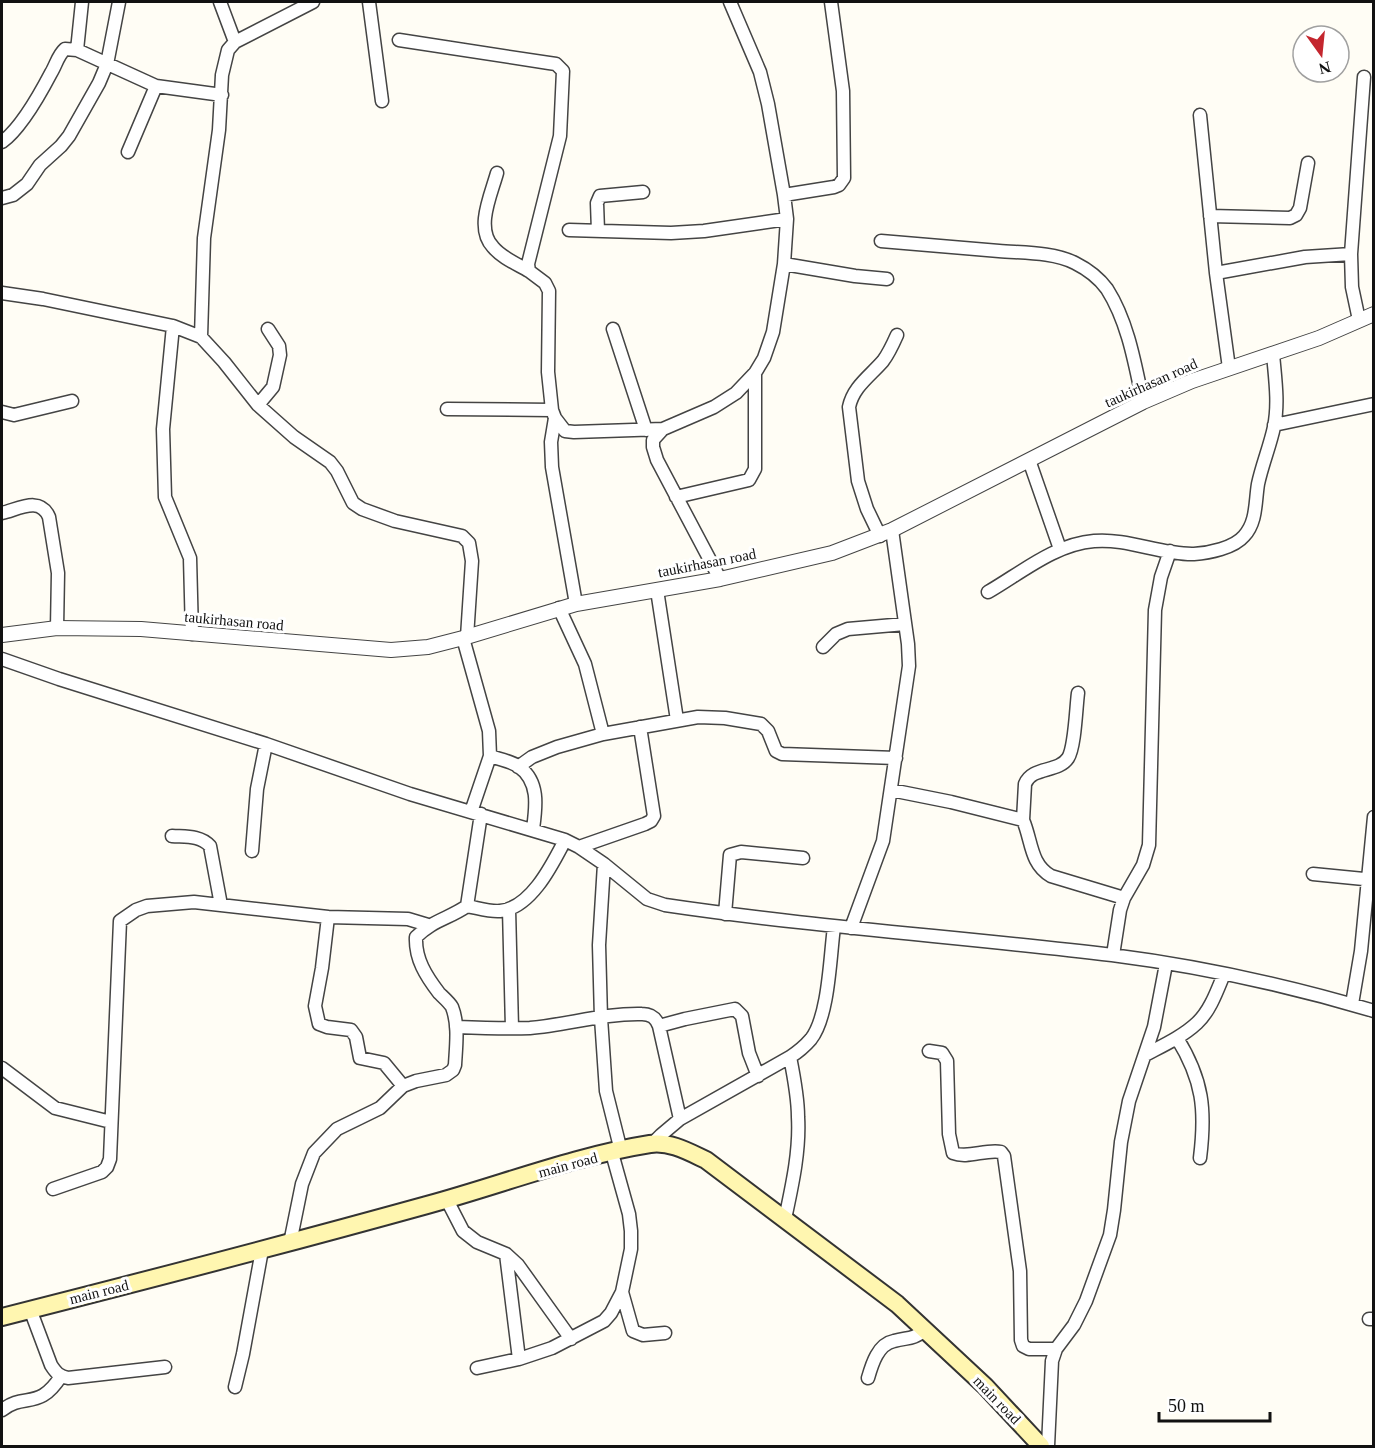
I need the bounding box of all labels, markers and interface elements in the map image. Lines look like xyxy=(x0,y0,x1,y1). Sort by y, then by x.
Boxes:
north arrow xyxy=(1291,24,1351,84)
text: N xyxy=(1317,58,1333,78)
street label: taukirhasan road xyxy=(1102,355,1200,411)
street label: taukirhasan road xyxy=(657,546,758,580)
street label: taukirhasan road xyxy=(184,609,285,633)
street label: main road xyxy=(537,1149,600,1181)
street label: main road xyxy=(68,1277,131,1307)
street label: main road xyxy=(970,1373,1024,1428)
scale bar xyxy=(1159,1385,1270,1423)
text: 50 m xyxy=(1168,1396,1205,1416)

